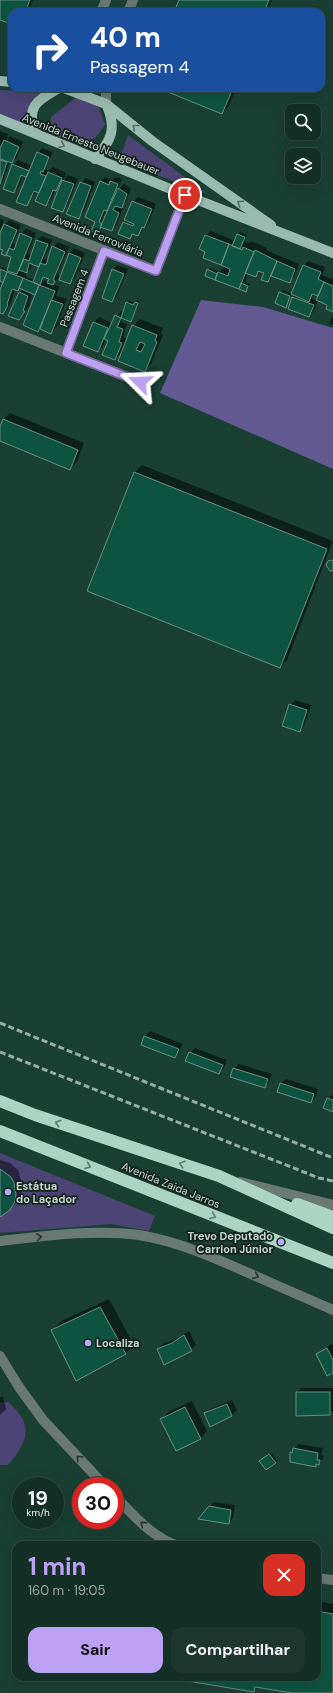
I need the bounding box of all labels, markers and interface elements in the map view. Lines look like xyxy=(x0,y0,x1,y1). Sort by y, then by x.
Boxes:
text: 40 m xyxy=(90,19,161,56)
icon: right xyxy=(24,24,76,76)
text: Passagem 4 xyxy=(90,55,189,79)
map controls xyxy=(285,104,321,184)
button: search xyxy=(285,104,321,140)
street label: Avenida Ernesto Neugebauer xyxy=(20,110,162,178)
one-way arrow xyxy=(133,125,140,132)
one-way arrow xyxy=(57,140,65,148)
button: layers xyxy=(285,148,321,184)
pin xyxy=(168,178,202,212)
icon: arrive xyxy=(174,184,196,206)
one-way arrow xyxy=(238,201,245,208)
street label: Avenida Ferroviária xyxy=(51,210,145,260)
street label: Passagem 4 xyxy=(57,267,92,329)
position arrow xyxy=(119,361,161,403)
one-way arrow xyxy=(55,1119,62,1128)
street label: Avenida Zaida Jarros xyxy=(120,1159,222,1211)
one-way arrow xyxy=(178,1160,185,1169)
one-way arrow xyxy=(84,1161,92,1169)
place label: Estátua do Laçador xyxy=(16,1179,77,1206)
marker: Estátua do Laçador xyxy=(3,1187,13,1197)
one-way arrow xyxy=(210,1211,217,1219)
place label: Trevo Deputado Carrion Júnior xyxy=(187,1229,273,1256)
one-way arrow xyxy=(36,1232,42,1241)
marker: Trevo Deputado Carrion Júnior xyxy=(276,1237,286,1247)
one-way arrow xyxy=(253,1272,260,1280)
place label: Localiza xyxy=(96,1336,140,1350)
marker: Localiza xyxy=(83,1338,93,1348)
one-way arrow xyxy=(76,1455,83,1463)
speed limit sign: 30 xyxy=(72,1477,124,1529)
text: 19 xyxy=(28,1485,48,1511)
text: km/h xyxy=(26,1506,50,1519)
one-way arrow xyxy=(140,1522,147,1529)
text: 1 min xyxy=(28,1551,86,1582)
button: close xyxy=(263,1554,305,1596)
text: 160 m · 19:05 xyxy=(28,1582,105,1599)
button: Sair xyxy=(28,1627,163,1673)
button: Compartilhar xyxy=(171,1627,305,1673)

